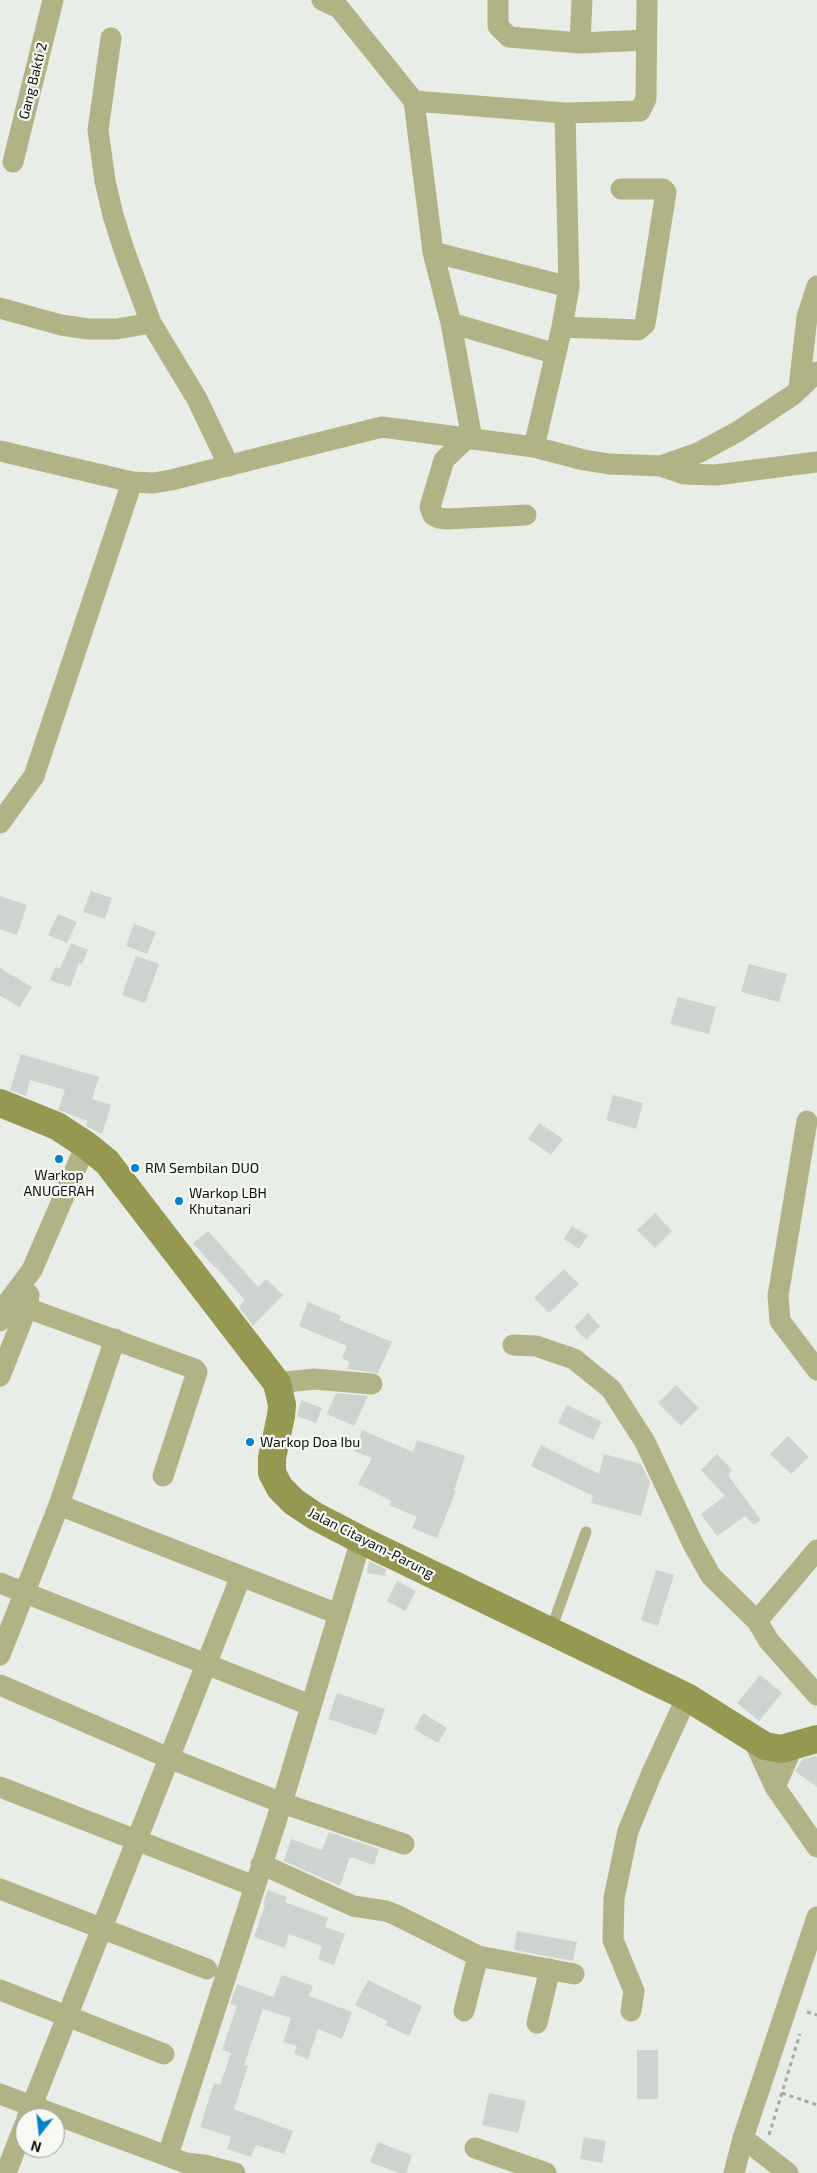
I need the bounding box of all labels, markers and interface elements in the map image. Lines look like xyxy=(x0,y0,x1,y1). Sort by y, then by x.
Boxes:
street label: Gang Bakti 2 xyxy=(15,41,51,121)
marker: Warkop ANUGERAH xyxy=(53,1153,65,1165)
place label: RM Sembilan DUO xyxy=(145,1160,259,1176)
marker: RM Sembilan DUO xyxy=(129,1162,141,1174)
place label: Warkop ANUGERAH xyxy=(23,1167,95,1200)
place label: Warkop LBH Khutanari xyxy=(189,1185,267,1218)
marker: Warkop LBH Khutanari xyxy=(173,1195,185,1207)
place label: Warkop Doa Ibu xyxy=(260,1434,360,1450)
marker: Warkop Doa Ibu xyxy=(244,1436,256,1448)
street label: Jalan Citayam-Parung xyxy=(305,1504,437,1582)
north arrow xyxy=(15,2108,65,2158)
text: N xyxy=(29,2137,43,2157)

